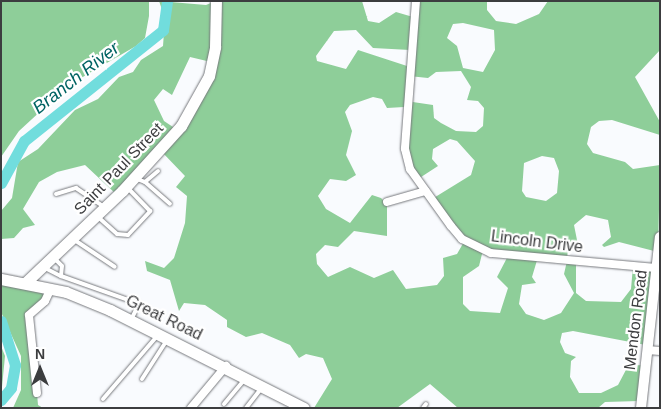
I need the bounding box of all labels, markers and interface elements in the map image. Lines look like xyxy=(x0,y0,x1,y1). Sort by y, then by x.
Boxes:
water label: Branch River xyxy=(28,37,124,119)
street label: Saint Paul Street xyxy=(70,119,168,219)
street label: Lincoln Drive xyxy=(490,227,584,257)
street label: Mendon Road xyxy=(620,269,652,371)
street label: Great Road xyxy=(123,291,205,345)
north arrow xyxy=(15,344,65,394)
text: N xyxy=(35,346,45,362)

